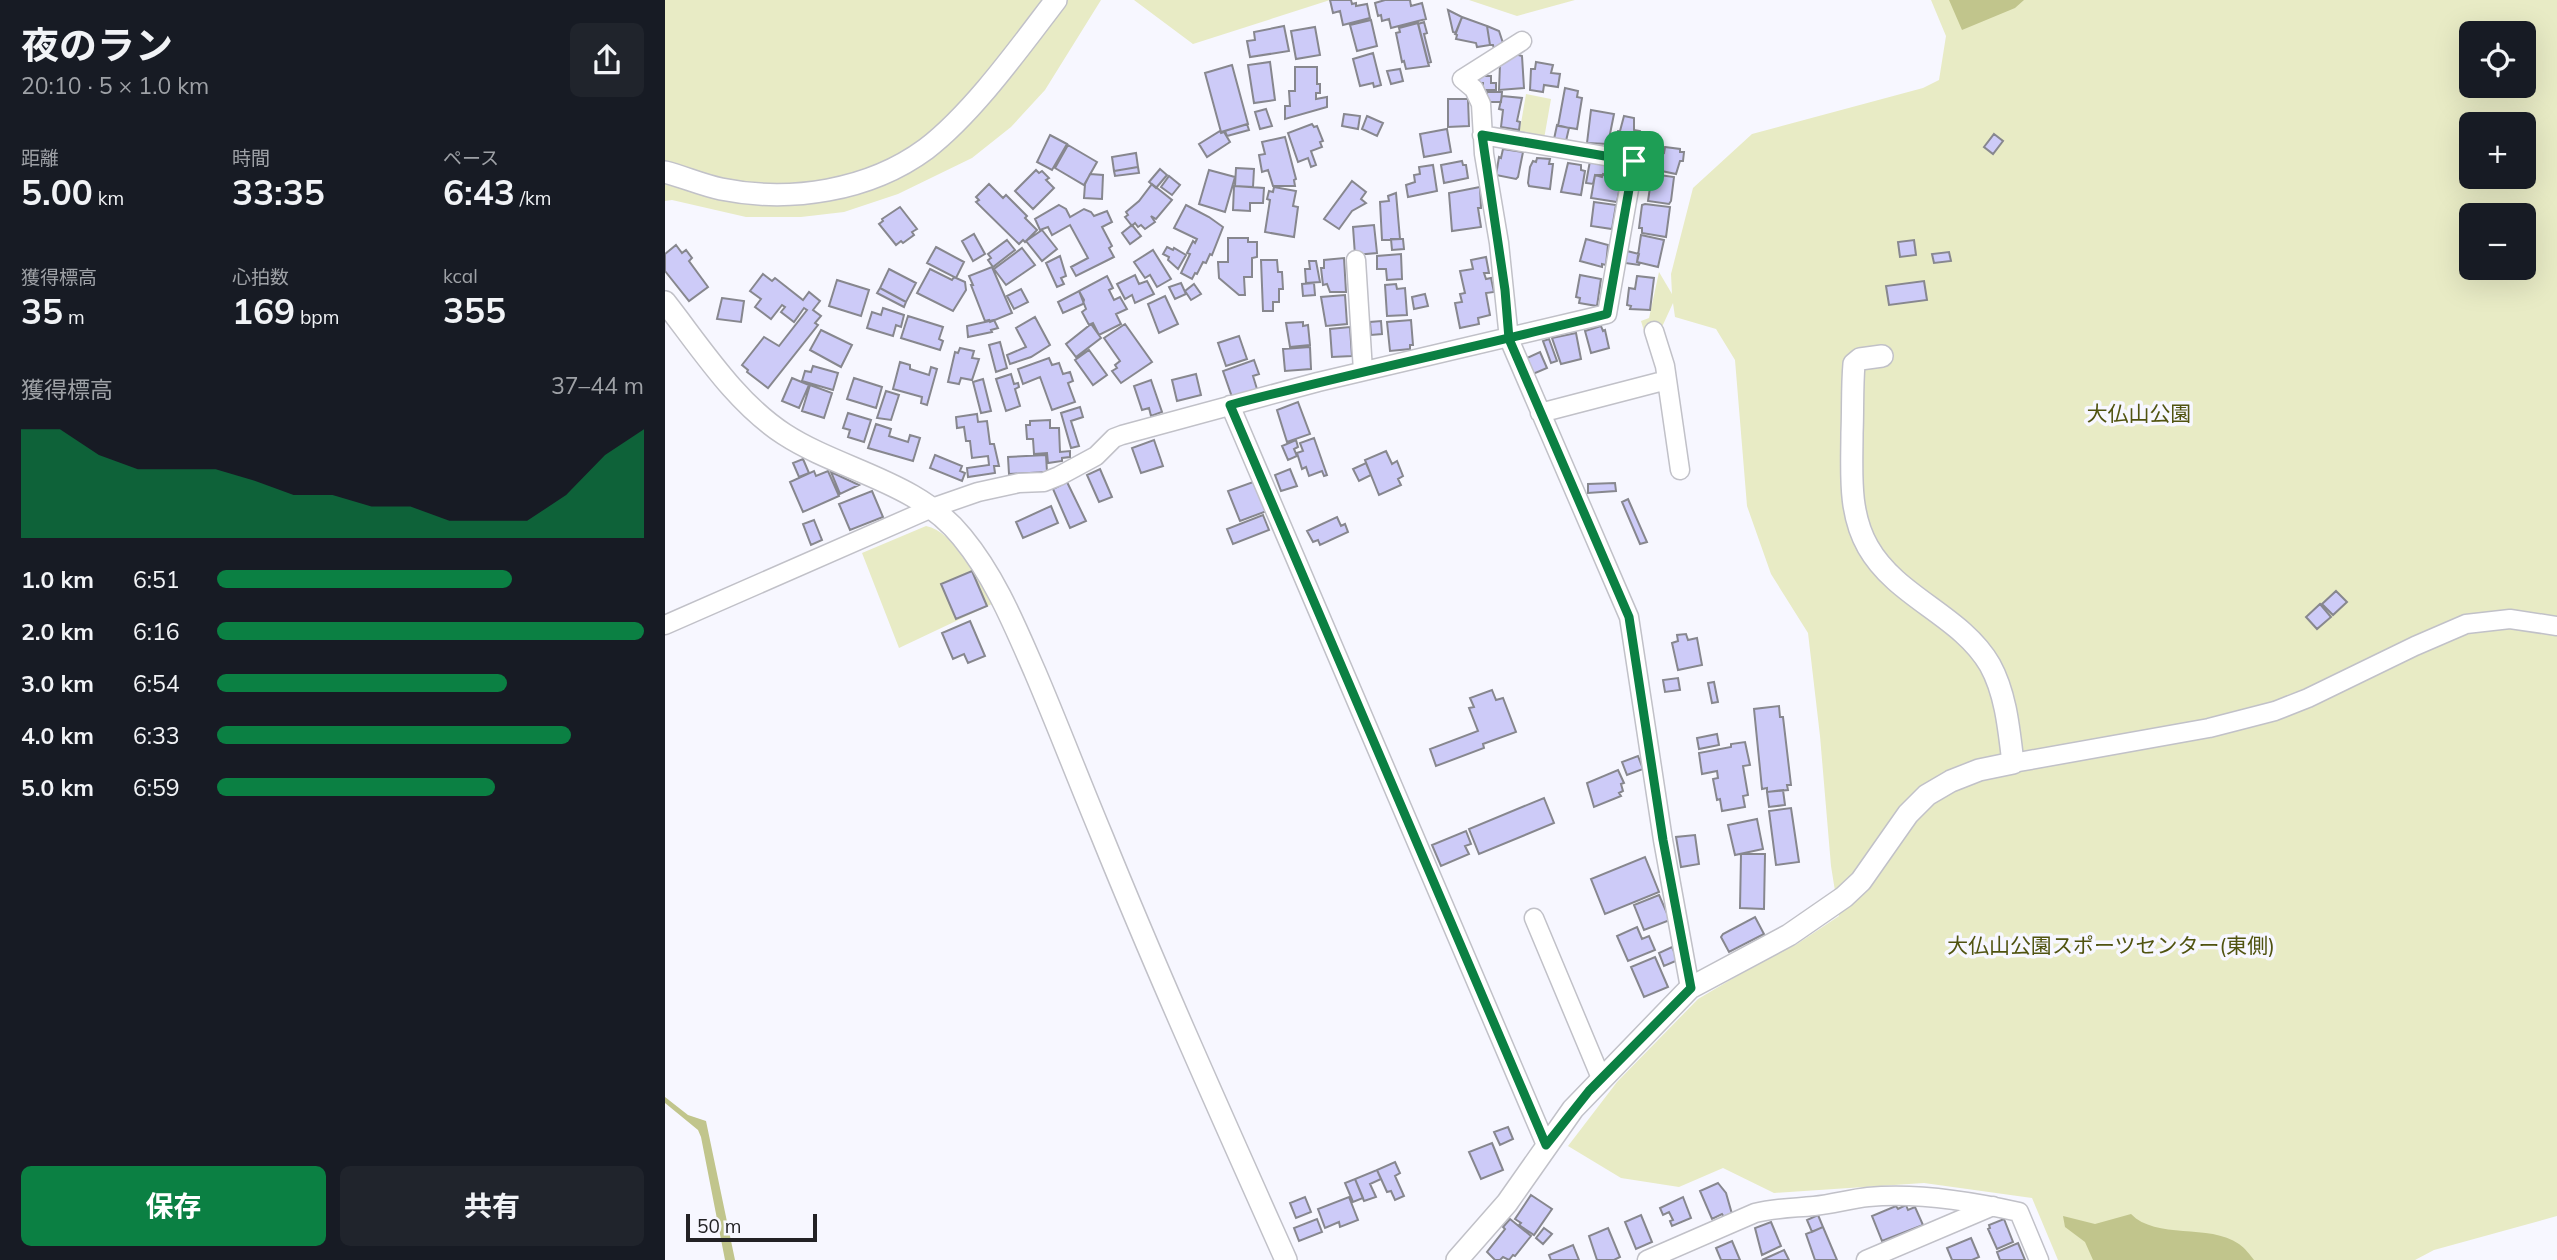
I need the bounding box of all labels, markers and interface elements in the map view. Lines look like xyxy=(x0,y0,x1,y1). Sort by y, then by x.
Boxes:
text: 夜のラン xyxy=(21,21,173,69)
map controls xyxy=(2459,21,2536,280)
button: locate xyxy=(2459,21,2536,98)
button: share xyxy=(570,23,644,97)
text: 20:10 · 5 × 1.0 km xyxy=(21,71,209,100)
button: + xyxy=(2459,112,2536,189)
pin xyxy=(1604,131,1664,191)
icon: arrive xyxy=(1615,142,1653,180)
text: 距離 xyxy=(21,146,59,170)
text: 時間 xyxy=(232,146,270,170)
text: ペース xyxy=(443,146,499,170)
text: 5.00 xyxy=(21,170,93,214)
text: 33:35 xyxy=(232,170,325,214)
text: 6:43 xyxy=(443,170,515,214)
text: km xyxy=(93,186,124,210)
text: /km xyxy=(515,186,552,210)
button: − xyxy=(2459,203,2536,280)
text: kcal xyxy=(443,264,478,288)
text: 獲得標高 xyxy=(21,265,97,289)
text: 心拍数 xyxy=(232,265,289,289)
text: 355 xyxy=(443,288,506,332)
text: 35 xyxy=(21,289,63,333)
text: 169 xyxy=(232,289,295,333)
text: m xyxy=(63,305,85,329)
text: bpm xyxy=(295,305,339,329)
text: 37–44 m xyxy=(551,371,644,400)
text: 獲得標高 xyxy=(21,375,113,404)
park label: 大仏山公園 xyxy=(2087,400,2192,426)
text: 1.0 km xyxy=(21,565,94,594)
text: 6:51 xyxy=(133,565,180,594)
text: 2.0 km xyxy=(21,617,94,646)
text: 6:16 xyxy=(133,617,180,646)
text: 3.0 km xyxy=(21,669,94,698)
text: 6:54 xyxy=(133,669,180,698)
text: 4.0 km xyxy=(21,721,94,750)
text: 6:33 xyxy=(133,721,180,750)
text: 5.0 km xyxy=(21,773,94,802)
text: 6:59 xyxy=(133,773,180,802)
park label: 大仏山公園スポーツセンター(東側) xyxy=(1947,932,2275,958)
button: 保存 xyxy=(21,1166,326,1246)
button: 共有 xyxy=(340,1166,644,1246)
scale bar xyxy=(686,1211,817,1243)
text: 50 m xyxy=(697,1214,741,1238)

